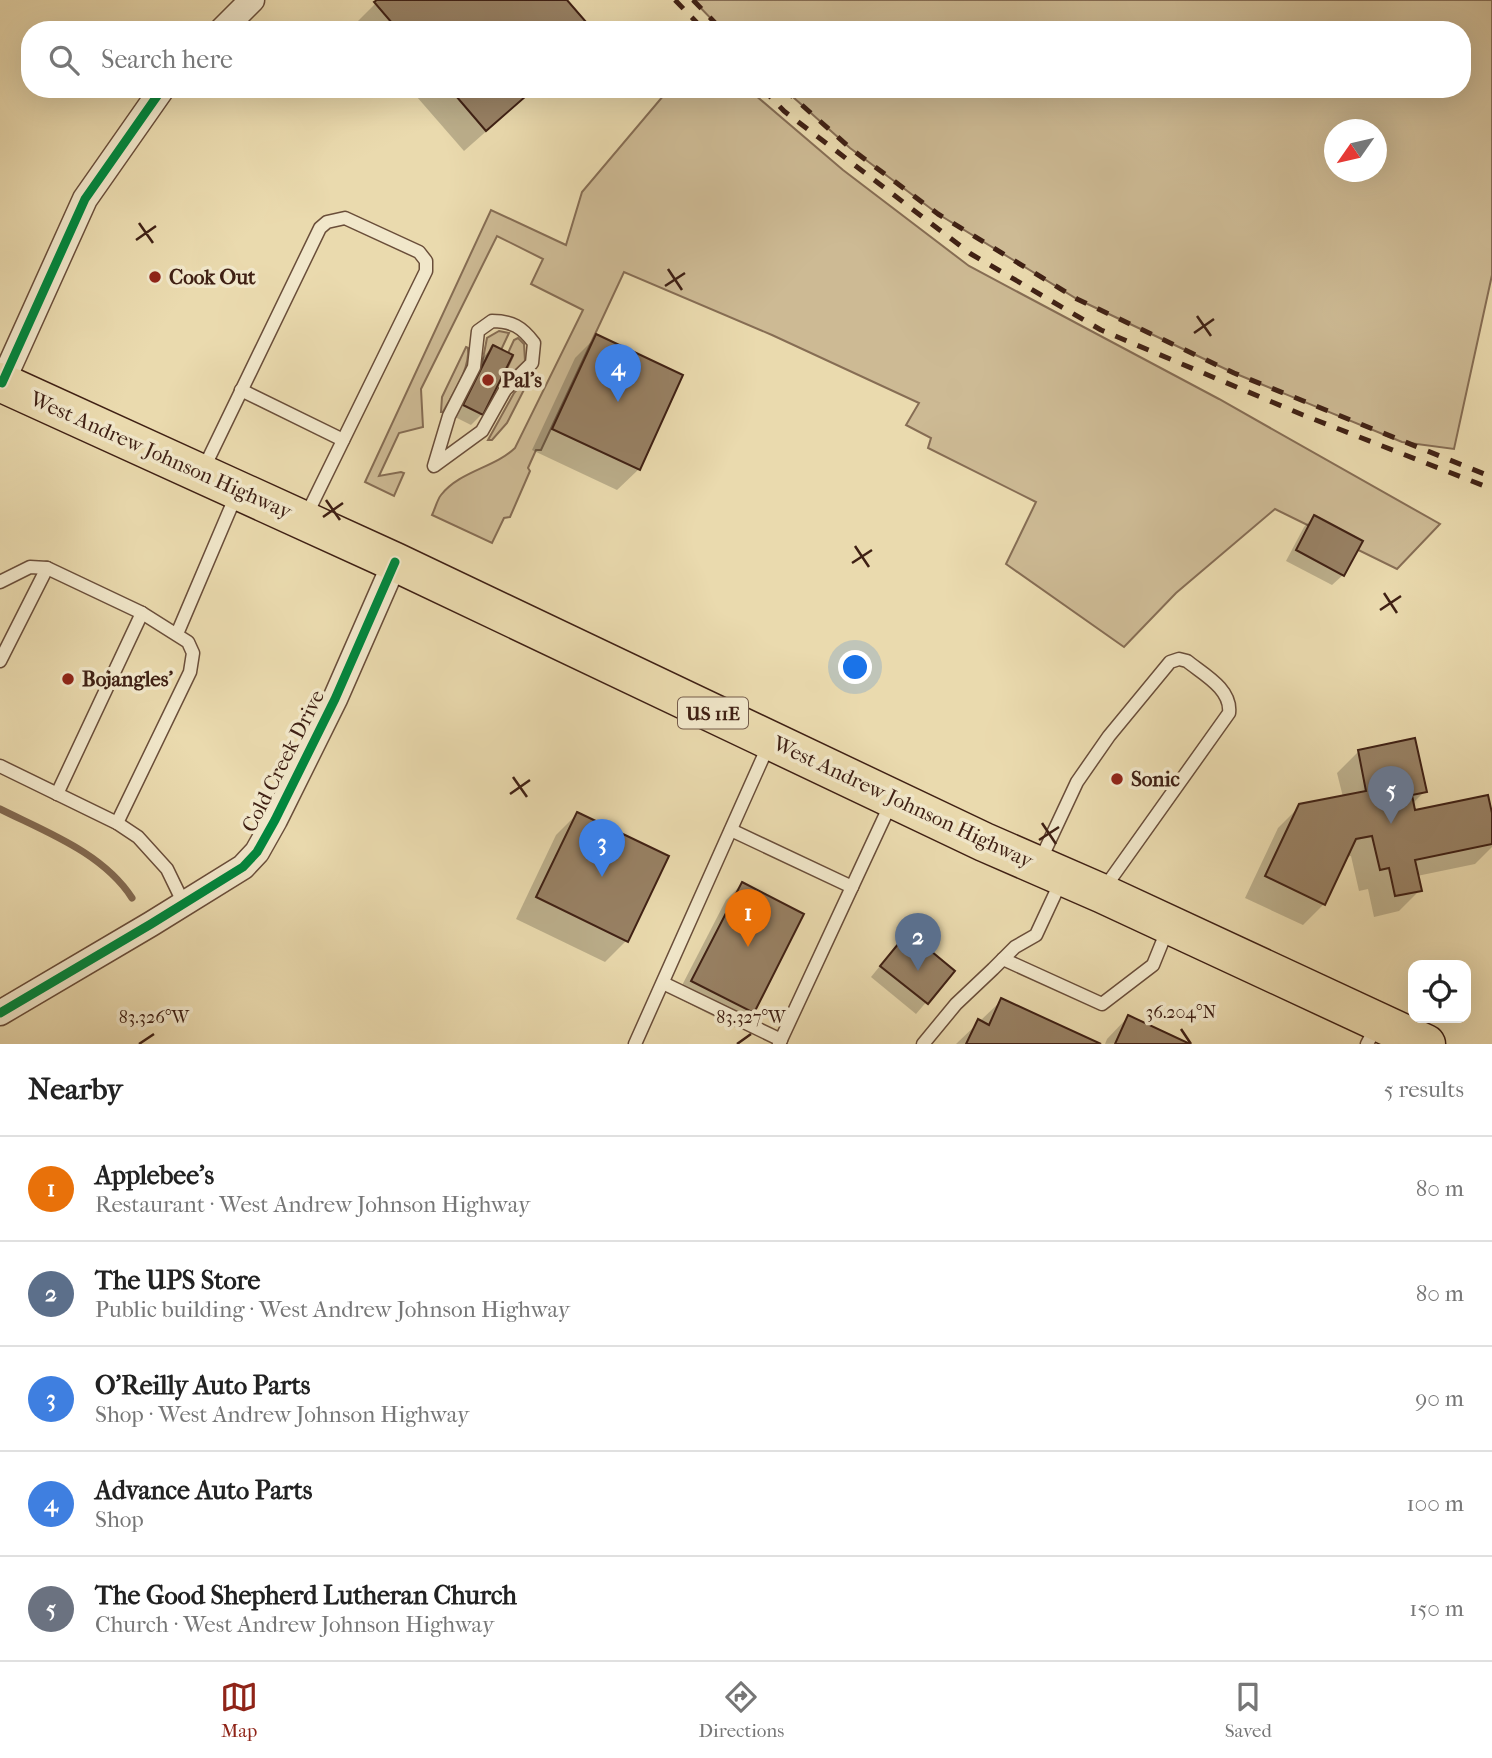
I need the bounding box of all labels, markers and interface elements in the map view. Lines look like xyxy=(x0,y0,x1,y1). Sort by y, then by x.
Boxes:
search box xyxy=(21,21,1471,98)
icon: search xyxy=(45,41,83,79)
text: Search here xyxy=(101,44,233,75)
north arrow xyxy=(1324,119,1387,182)
place label: Cook Out xyxy=(169,265,256,289)
marker: Cook Out xyxy=(147,269,163,285)
pin: 4 xyxy=(595,344,641,402)
place label: Pal's xyxy=(502,368,542,392)
marker: Pal's xyxy=(480,372,496,388)
street label: West Andrew Johnson Highway xyxy=(26,386,296,524)
your location xyxy=(838,650,872,684)
place label: Bojangles' xyxy=(82,667,174,691)
marker: Bojangles' xyxy=(60,671,76,687)
street label: Cold Creek Drive xyxy=(237,686,329,836)
road number: US 11E xyxy=(678,698,748,728)
street label: West Andrew Johnson Highway xyxy=(768,731,1037,873)
pin: 5 xyxy=(1368,766,1414,824)
place label: Sonic xyxy=(1131,767,1180,791)
marker: Sonic xyxy=(1109,771,1125,787)
pin: 3 xyxy=(579,819,625,877)
pin: 1 xyxy=(725,889,771,947)
pin: 2 xyxy=(895,913,941,971)
map controls xyxy=(1408,960,1471,1023)
button: locate xyxy=(1408,960,1471,1023)
text: 36.204°N xyxy=(1146,1002,1217,1023)
text: 83.326°W xyxy=(119,1007,191,1028)
text: 83.327°W xyxy=(716,1007,787,1028)
text: Nearby xyxy=(28,1072,123,1107)
text: 5 results xyxy=(1384,1076,1464,1103)
text: Applebee's xyxy=(95,1160,214,1191)
text: 1 xyxy=(47,1175,55,1202)
text: 80 m xyxy=(1416,1175,1464,1202)
text: Restaurant · West Andrew Johnson Highway xyxy=(95,1191,530,1218)
text: The UPS Store xyxy=(95,1265,260,1296)
text: 2 xyxy=(45,1280,57,1307)
text: 80 m xyxy=(1416,1280,1464,1307)
text: Public building · West Andrew Johnson Highway xyxy=(95,1296,570,1323)
text: O'Reilly Auto Parts xyxy=(95,1370,310,1401)
text: 3 xyxy=(46,1385,56,1412)
text: 90 m xyxy=(1415,1385,1464,1412)
text: Shop · West Andrew Johnson Highway xyxy=(95,1401,469,1428)
text: Advance Auto Parts xyxy=(95,1475,312,1506)
text: 4 xyxy=(44,1490,58,1517)
text: 100 m xyxy=(1406,1490,1464,1517)
text: Shop xyxy=(95,1506,144,1533)
text: The Good Shepherd Lutheran Church xyxy=(95,1580,517,1611)
text: 5 xyxy=(46,1595,56,1622)
text: 150 m xyxy=(1409,1595,1464,1622)
text: Church · West Andrew Johnson Highway xyxy=(95,1611,494,1638)
tab: Map xyxy=(220,1678,258,1742)
tab: Directions xyxy=(699,1678,784,1742)
tab: Saved xyxy=(1225,1678,1272,1742)

